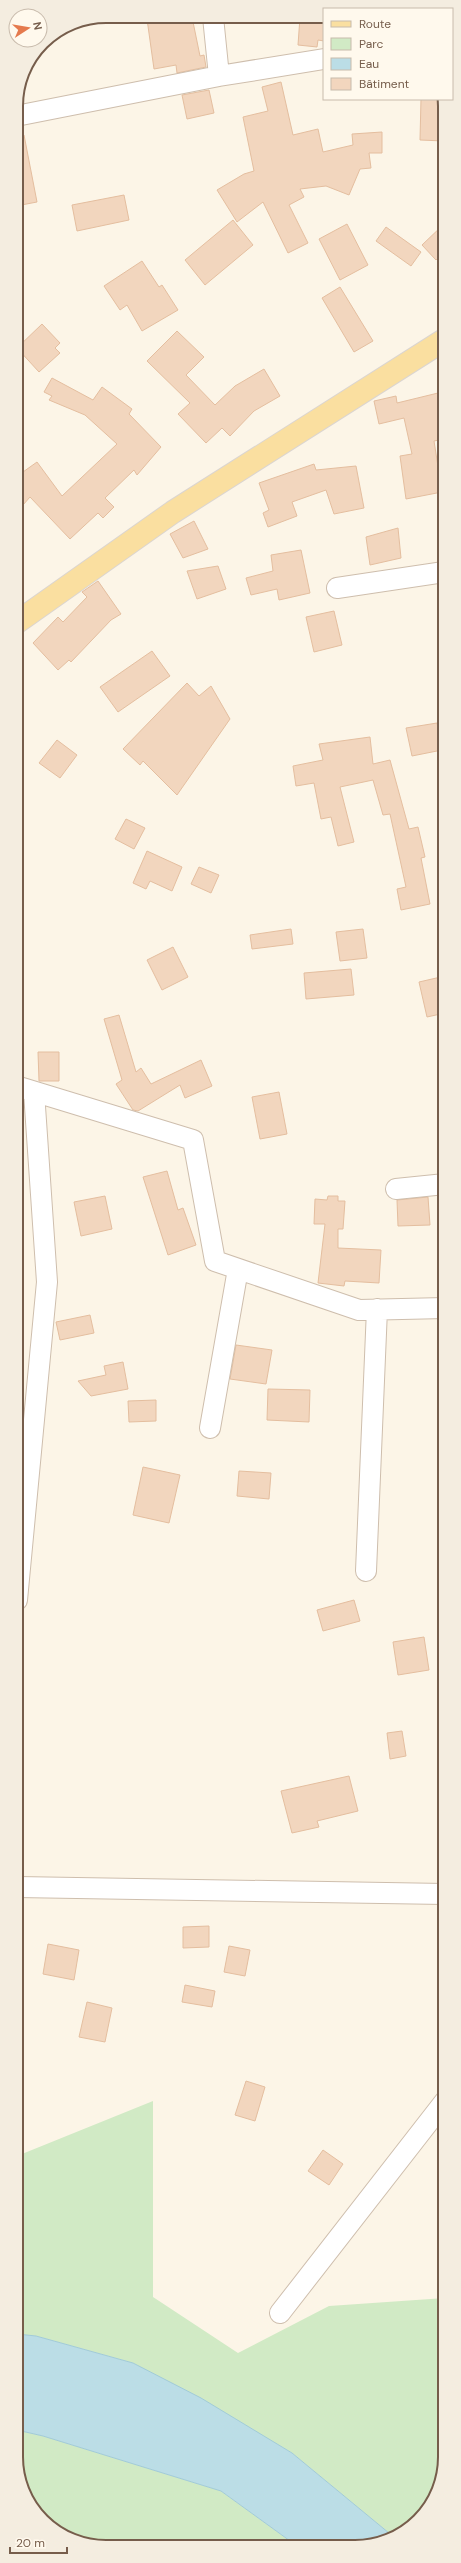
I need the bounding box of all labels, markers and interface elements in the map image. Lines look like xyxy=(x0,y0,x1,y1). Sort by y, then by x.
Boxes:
north arrow xyxy=(8,8,48,48)
legend xyxy=(323,8,453,100)
text: Route xyxy=(359,16,391,32)
text: N xyxy=(30,21,45,31)
text: Parc xyxy=(359,36,383,52)
text: Eau xyxy=(359,56,379,72)
text: Bâtiment xyxy=(359,76,410,92)
scale bar xyxy=(10,2529,67,2555)
text: 20 m xyxy=(16,2535,45,2551)

